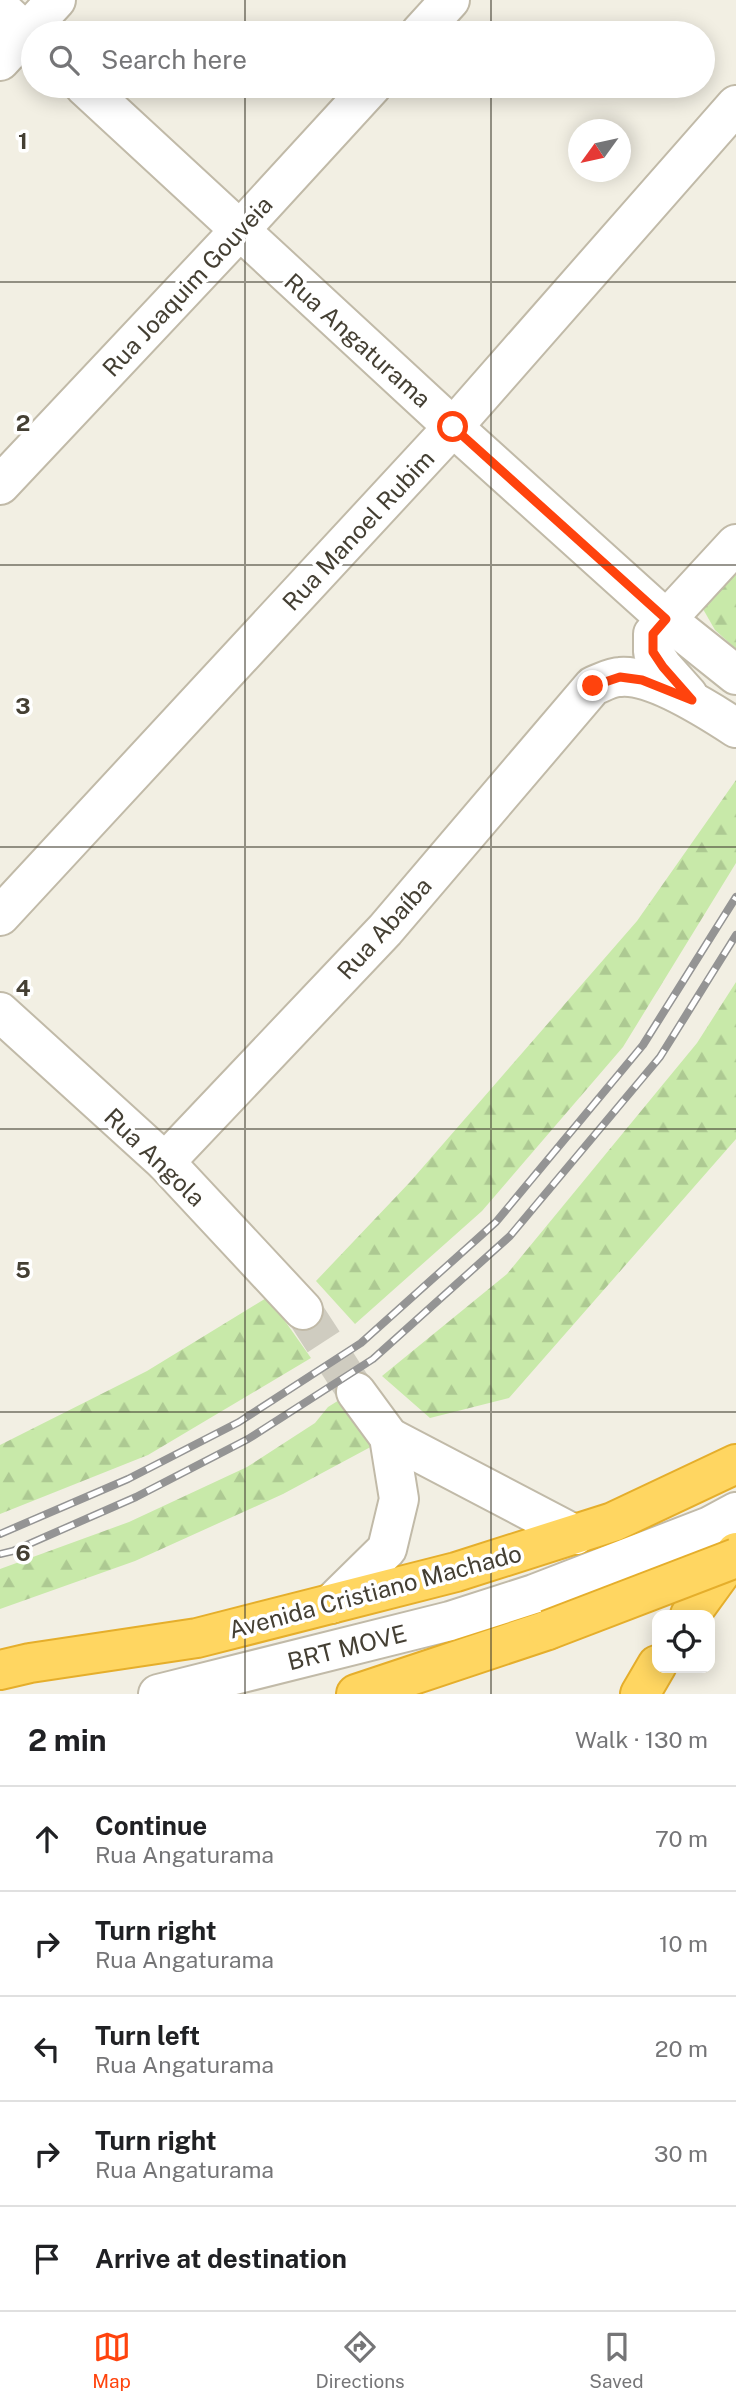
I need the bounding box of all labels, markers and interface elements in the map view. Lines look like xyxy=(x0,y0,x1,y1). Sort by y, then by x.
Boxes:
search box xyxy=(21,21,715,98)
icon: search xyxy=(45,41,83,79)
text: Search here xyxy=(101,44,247,75)
north arrow xyxy=(568,119,631,182)
text: 1 xyxy=(18,127,28,154)
street label: Rua Joaquim Gouveia xyxy=(96,190,278,382)
street label: Rua Angaturama xyxy=(279,267,437,413)
text: 2 xyxy=(16,409,30,436)
route start xyxy=(437,411,468,442)
street label: Rua Manoel Rubim xyxy=(277,444,439,616)
route end xyxy=(577,670,608,701)
text: 3 xyxy=(15,692,31,719)
street label: Rua Abaíba xyxy=(331,871,437,985)
text: 4 xyxy=(15,974,31,1001)
street label: Rua Angola xyxy=(99,1102,211,1212)
text: 5 xyxy=(15,1256,31,1283)
street label: Avenida Cristiano Machado xyxy=(226,1538,524,1644)
text: 6 xyxy=(15,1539,31,1566)
map controls xyxy=(652,1610,715,1673)
button: locate xyxy=(652,1610,715,1673)
street label: BRT MOVE xyxy=(284,1619,410,1675)
text: 2 min xyxy=(28,1722,107,1758)
text: Walk · 130 m xyxy=(575,1726,708,1753)
text: Continue xyxy=(95,1810,207,1841)
icon: ahead xyxy=(28,1820,66,1858)
text: 70 m xyxy=(655,1825,708,1852)
text: Rua Angaturama xyxy=(95,1841,274,1868)
text: Turn right xyxy=(95,1915,217,1946)
icon: right xyxy=(28,1925,66,1963)
text: 10 m xyxy=(659,1930,708,1957)
text: Rua Angaturama xyxy=(95,1946,274,1973)
text: Turn left xyxy=(95,2020,200,2051)
icon: left xyxy=(28,2030,66,2068)
text: 20 m xyxy=(655,2035,708,2062)
text: Rua Angaturama xyxy=(95,2051,274,2078)
text: Turn right xyxy=(95,2125,217,2156)
icon: right xyxy=(28,2135,66,2173)
text: 30 m xyxy=(654,2140,708,2167)
text: Rua Angaturama xyxy=(95,2156,274,2183)
icon: arrive xyxy=(28,2240,66,2278)
text: Arrive at destination xyxy=(95,2243,347,2274)
tab: Map xyxy=(92,2328,131,2392)
tab: Directions xyxy=(315,2328,405,2392)
tab: Saved xyxy=(589,2328,644,2392)

